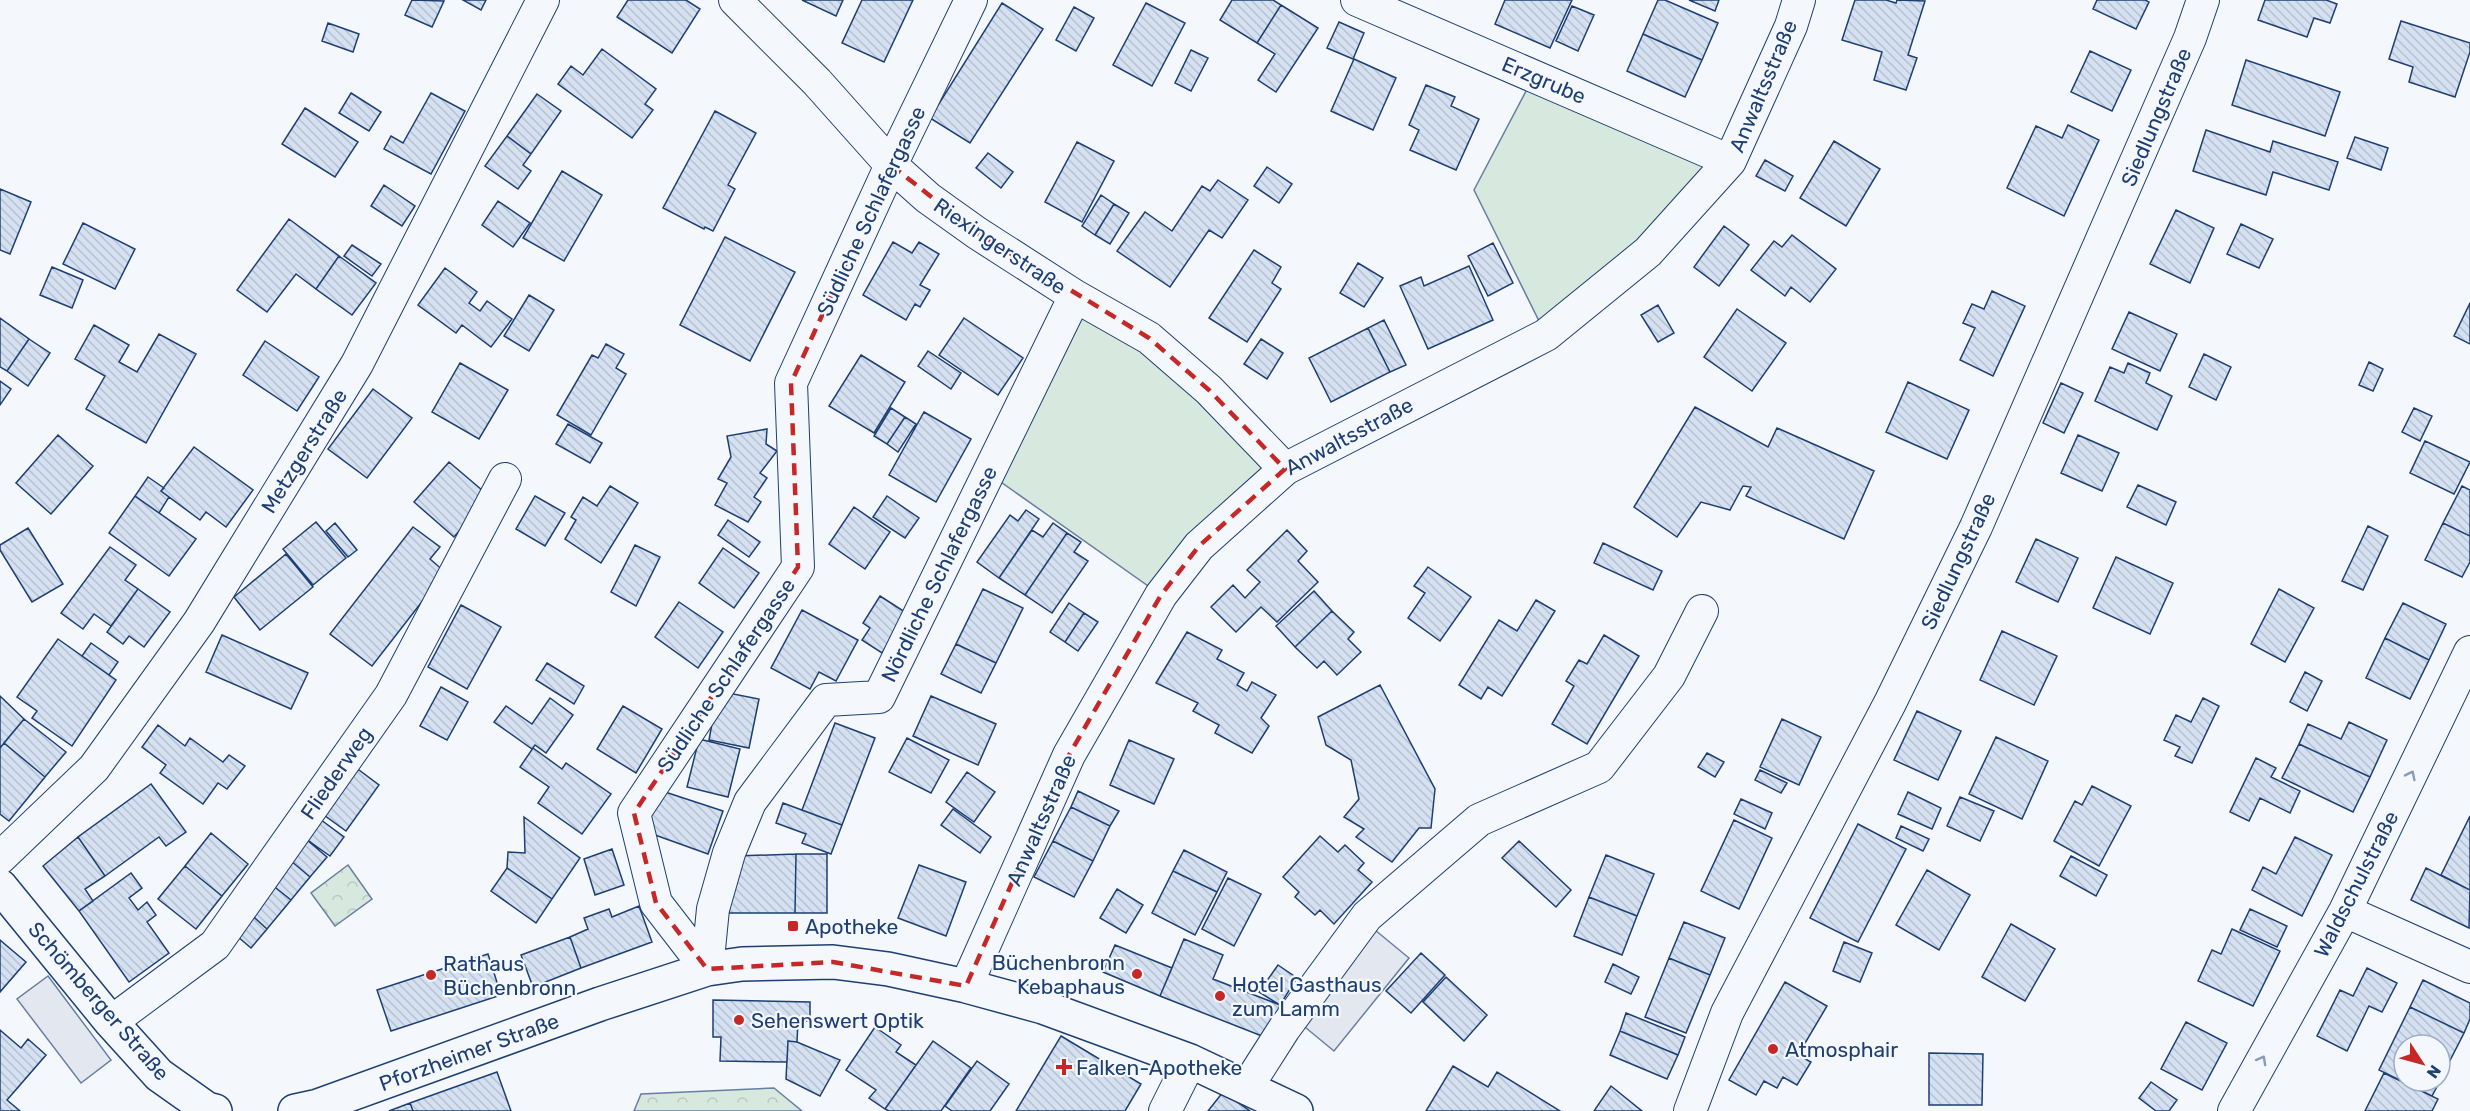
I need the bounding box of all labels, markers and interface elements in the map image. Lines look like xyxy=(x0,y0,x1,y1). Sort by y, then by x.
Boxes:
street label: Anwaltsstraße xyxy=(1724,16,1802,156)
street label: Siedlungstraße xyxy=(2116,44,2196,190)
street label: Erzgrube xyxy=(1498,51,1590,109)
street label: Südliche Schlafergasse xyxy=(811,102,931,320)
street label: Riexingerstraße xyxy=(929,193,1071,299)
street label: Metzgerstraße xyxy=(256,384,352,518)
street label: Anwaltsstraße xyxy=(1281,392,1417,480)
street label: Nördliche Schlafergasse xyxy=(876,462,1002,686)
street label: Siedlungstraße xyxy=(1915,489,2001,633)
street label: Südliche Schlafergasse xyxy=(652,573,800,777)
street label: Fliederweg xyxy=(295,722,377,824)
street label: Anwaltsstraße xyxy=(1001,750,1081,890)
one-way arrow xyxy=(2403,771,2415,782)
street label: Waldschulstraße xyxy=(2308,807,2404,961)
place label: Apotheke xyxy=(805,914,898,939)
street label: Schömberger Straße xyxy=(23,917,175,1085)
marker: Apotheke xyxy=(786,919,800,933)
place label: Büchenbronn Kebaphaus xyxy=(992,950,1125,999)
place label: Rathaus Büchenbronn xyxy=(443,951,576,1000)
marker: Büchenbronn Kebaphaus xyxy=(1130,967,1144,981)
marker: Rathaus Büchenbronn xyxy=(424,968,438,982)
place label: Hotel Gasthaus zum Lamm xyxy=(1232,972,1382,1021)
marker: Hotel Gasthaus zum Lamm xyxy=(1213,989,1227,1003)
street label: Pforzheimer Straße xyxy=(376,1008,562,1096)
place label: Sehenswert Optik xyxy=(751,1008,924,1033)
marker: Sehenswert Optik xyxy=(732,1013,746,1027)
north arrow xyxy=(2392,1033,2452,1093)
place label: Atmosphair xyxy=(1785,1037,1898,1062)
marker: Atmosphair xyxy=(1766,1042,1780,1056)
place label: Falken-Apotheke xyxy=(1076,1055,1242,1080)
one-way arrow xyxy=(2255,1056,2267,1066)
marker: Falken-Apotheke xyxy=(1057,1060,1071,1074)
text: N xyxy=(2423,1061,2445,1082)

